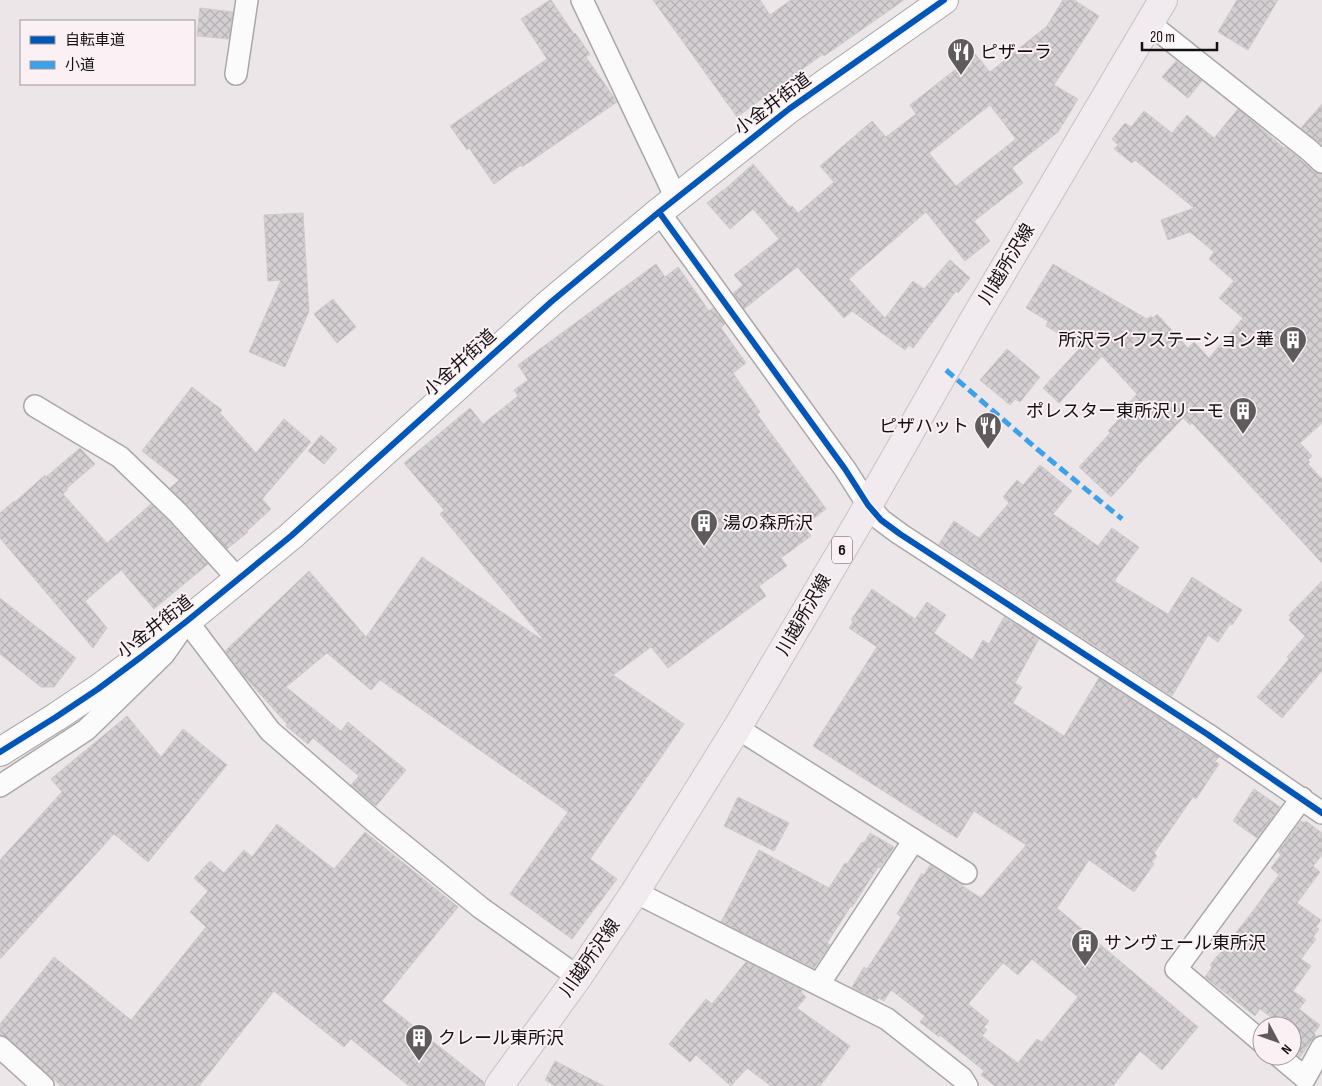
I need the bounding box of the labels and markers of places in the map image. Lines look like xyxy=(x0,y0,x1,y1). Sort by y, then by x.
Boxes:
restaurant icon: ピザーラ xyxy=(946,37,976,76)
place label: ピザーラ xyxy=(980,42,1052,63)
building icon: 所沢ライフステーション華 xyxy=(1278,325,1308,364)
place label: 所沢ライフステーション華 xyxy=(1058,330,1274,351)
building icon: ポレスター東所沢リーモ xyxy=(1228,396,1258,435)
place label: ポレスター東所沢リーモ xyxy=(1026,401,1224,422)
restaurant icon: ピザハット xyxy=(973,411,1003,450)
place label: ピザハット xyxy=(879,416,969,437)
building icon: 湯の森所沢 xyxy=(689,508,719,547)
place label: 湯の森所沢 xyxy=(723,513,813,534)
building icon: サンヴェール東所沢 xyxy=(1070,928,1100,967)
place label: サンヴェール東所沢 xyxy=(1104,933,1266,954)
building icon: クレール東所沢 xyxy=(404,1023,434,1062)
place label: クレール東所沢 xyxy=(438,1028,564,1049)

